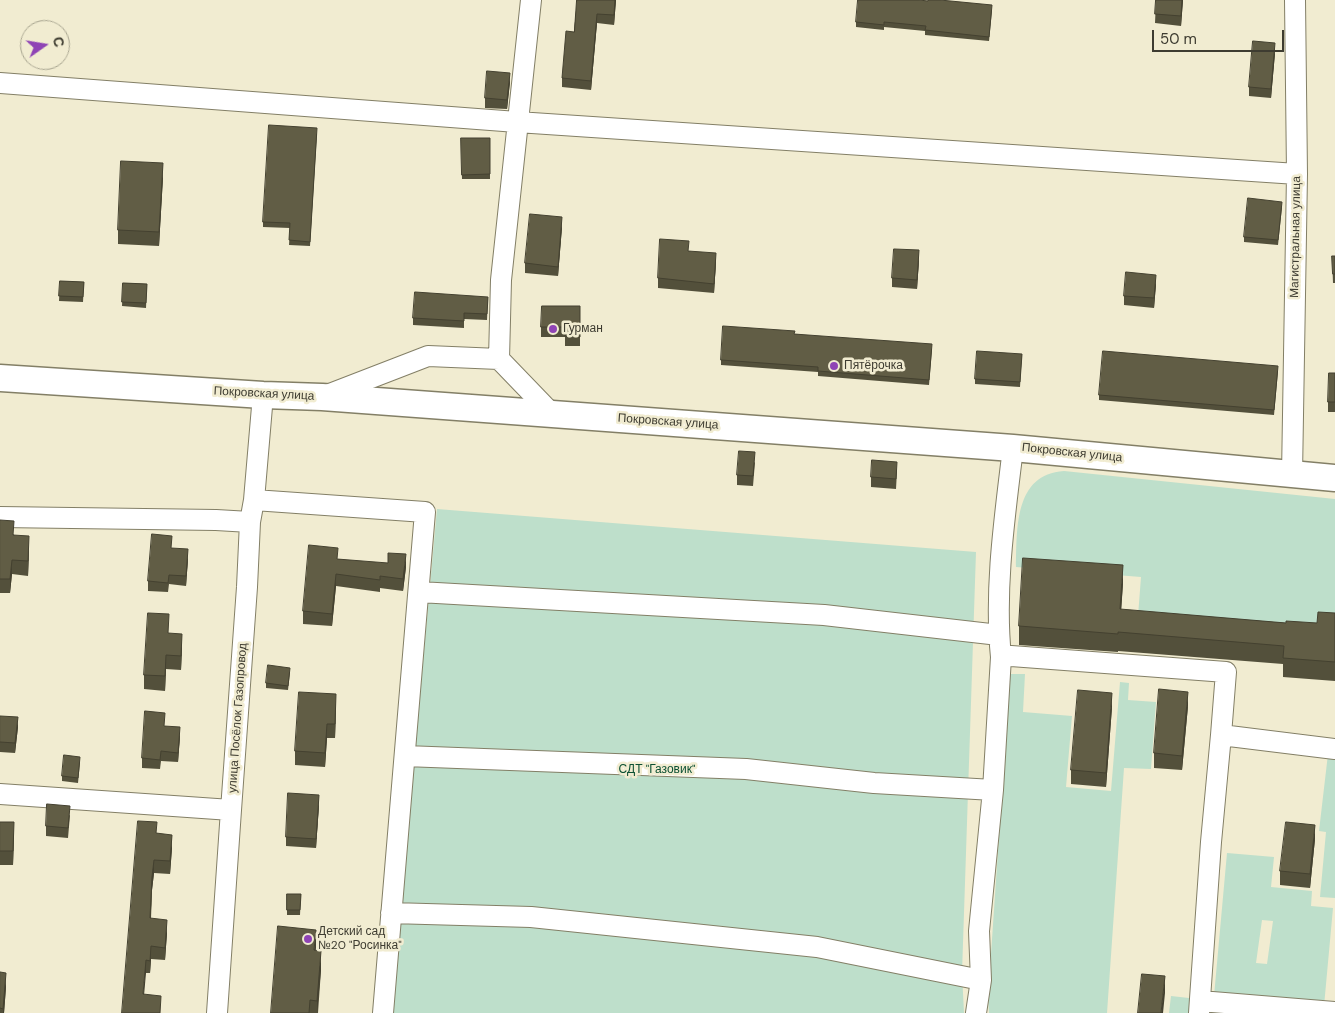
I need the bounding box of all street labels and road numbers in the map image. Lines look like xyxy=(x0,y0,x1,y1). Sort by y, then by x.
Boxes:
street label: Магистральная улица xyxy=(1288,176,1304,298)
street label: Покровская улица xyxy=(213,384,315,404)
street label: Покровская улица xyxy=(617,411,719,433)
street label: Покровская улица xyxy=(1021,441,1123,465)
street label: улица Посёлок Газопровод xyxy=(226,643,250,793)

